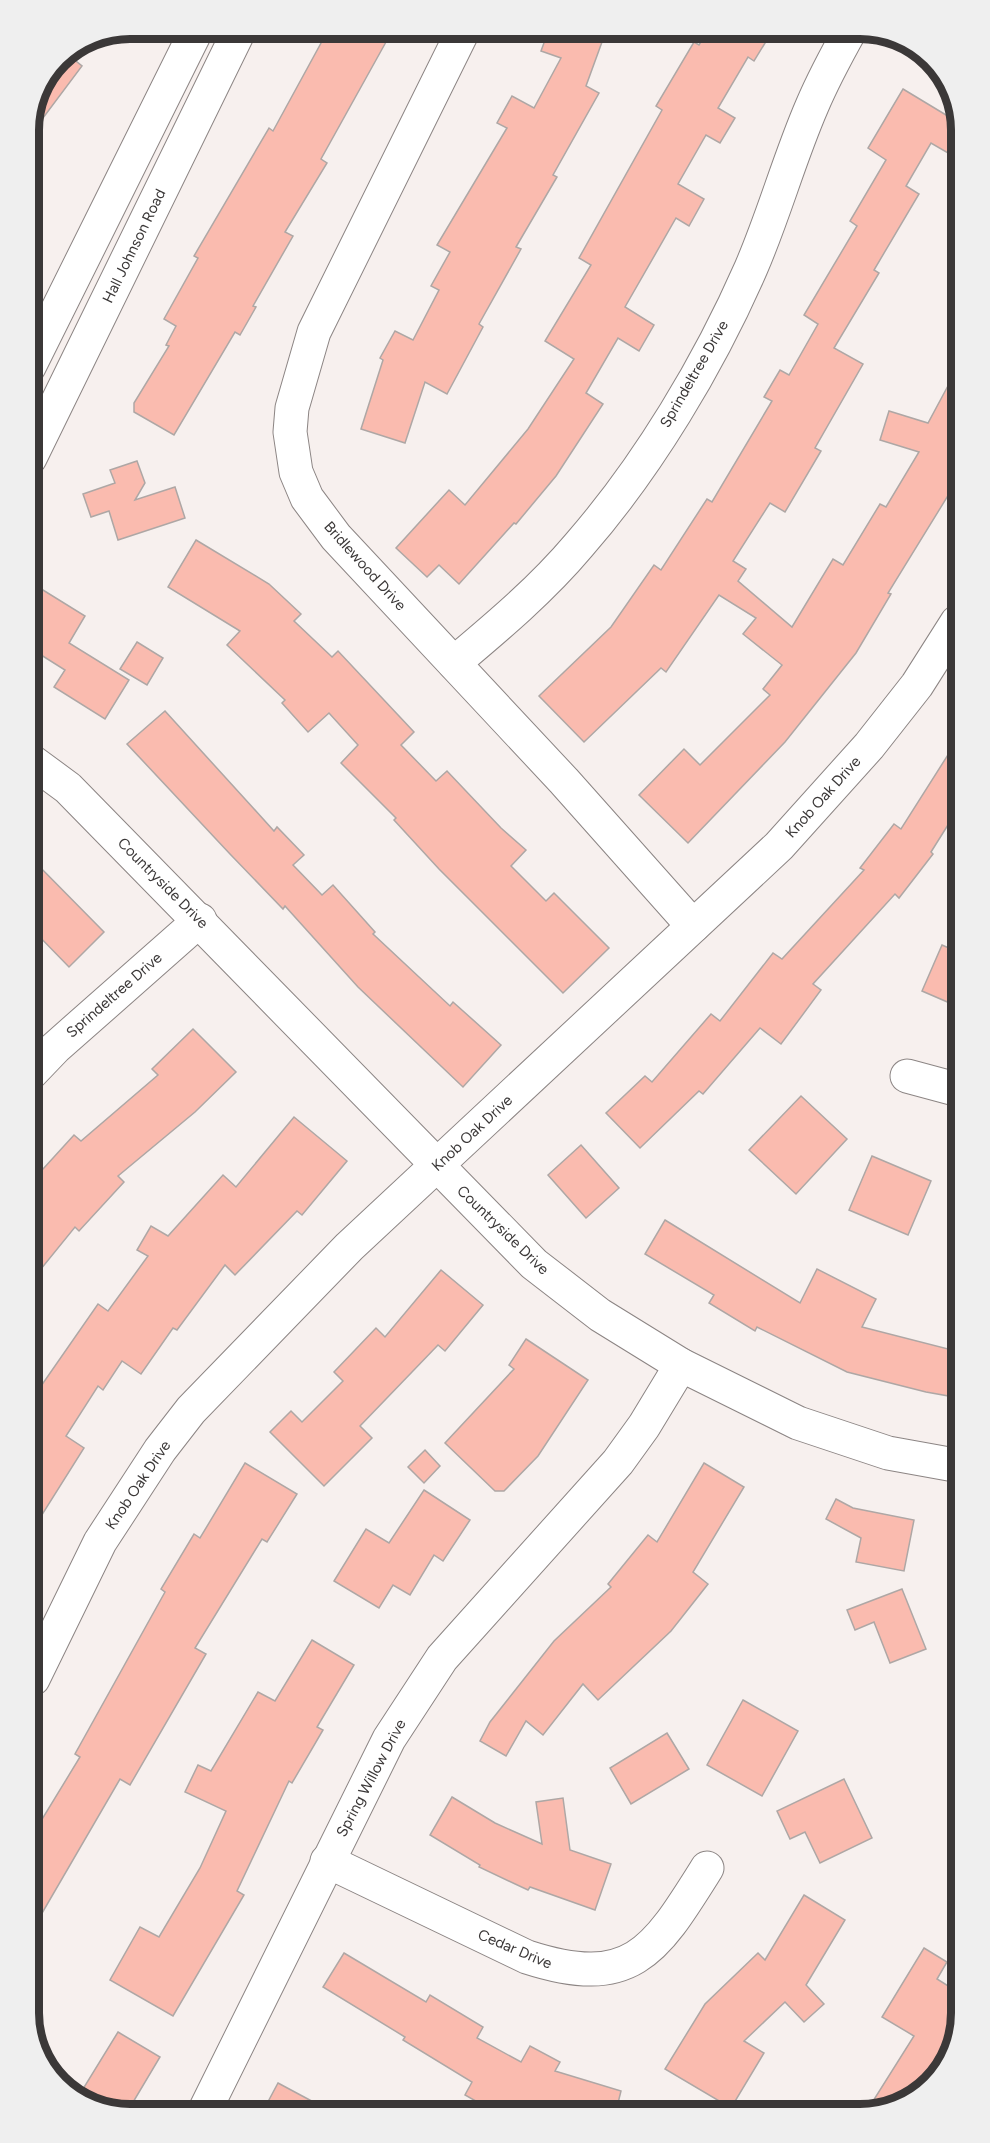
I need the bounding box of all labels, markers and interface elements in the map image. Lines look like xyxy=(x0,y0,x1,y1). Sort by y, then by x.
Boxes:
street label: Hall Johnson Road xyxy=(99,186,169,306)
street label: Sprindeltree Drive xyxy=(656,317,732,431)
street label: Bridlewood Drive xyxy=(320,518,410,614)
street label: Knob Oak Drive xyxy=(782,752,864,842)
street label: Countryside Drive xyxy=(114,834,212,932)
street label: Sprindeltree Drive xyxy=(63,949,165,1041)
street label: Knob Oak Drive xyxy=(428,1091,516,1175)
street label: Countryside Drive xyxy=(453,1182,553,1278)
street label: Knob Oak Drive xyxy=(102,1437,174,1533)
street label: Spring Willow Drive xyxy=(332,1716,410,1840)
street label: Cedar Drive xyxy=(475,1925,555,1973)

